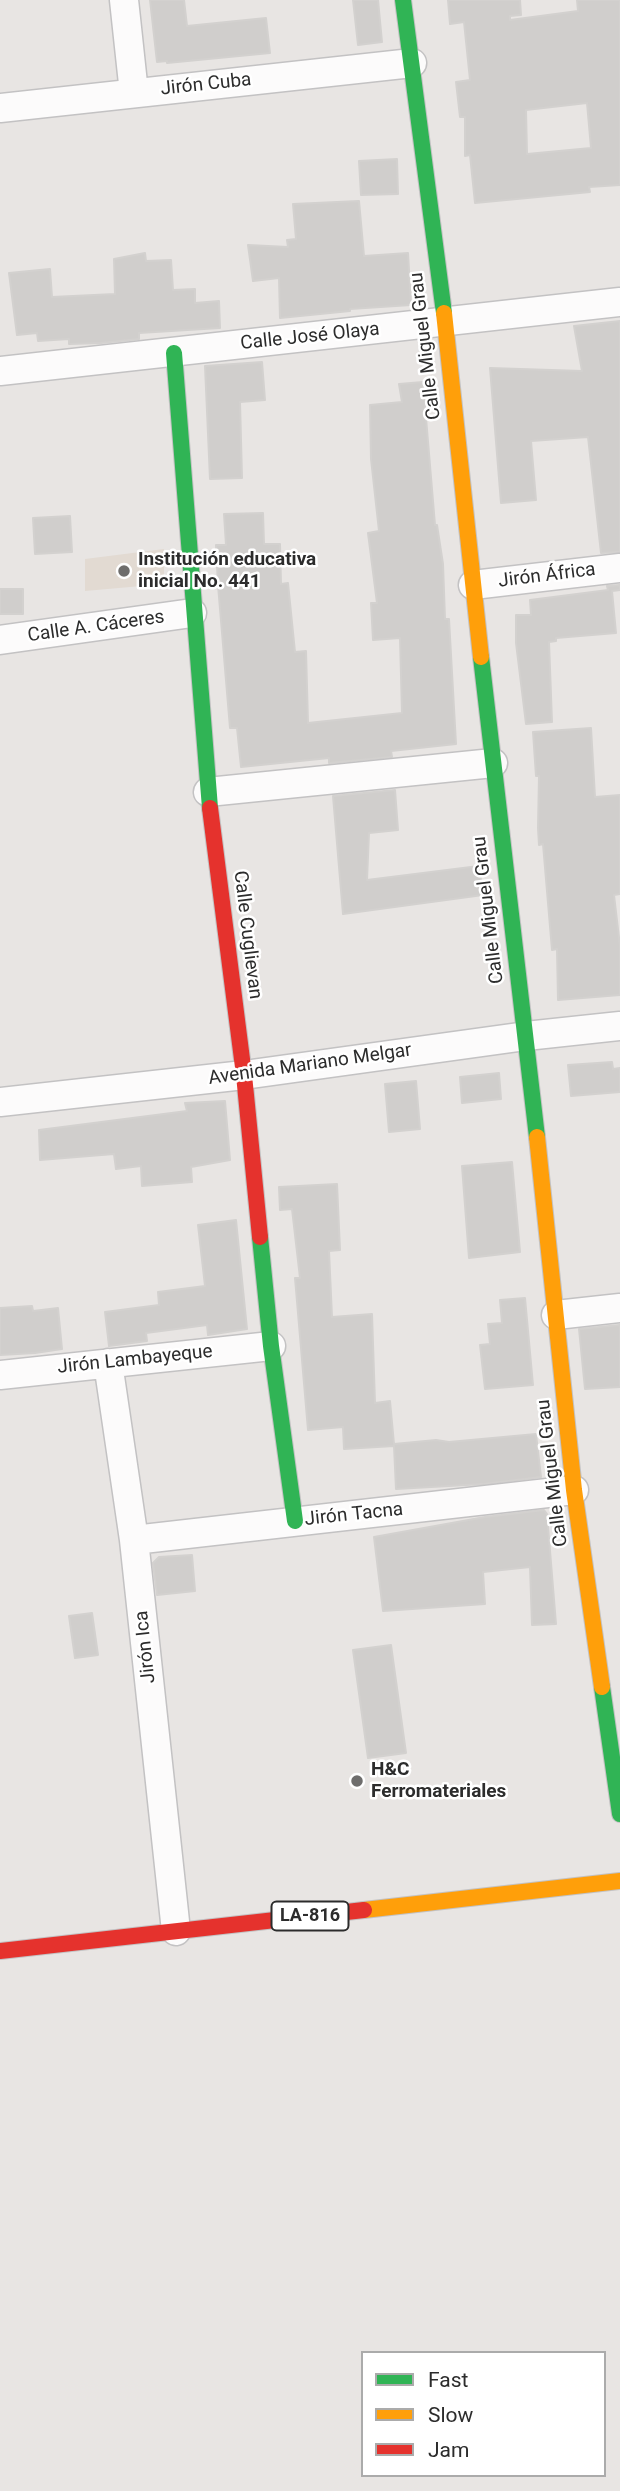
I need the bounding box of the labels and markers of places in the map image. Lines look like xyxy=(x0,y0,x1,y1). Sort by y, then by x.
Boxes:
place label: Institución educativa inicial No. 441 xyxy=(138,549,316,593)
marker: Institución educativa inicial No. 441 xyxy=(116,563,132,579)
place label: H&C Ferromateriales xyxy=(371,1759,506,1803)
marker: H&C Ferromateriales xyxy=(349,1773,365,1789)

